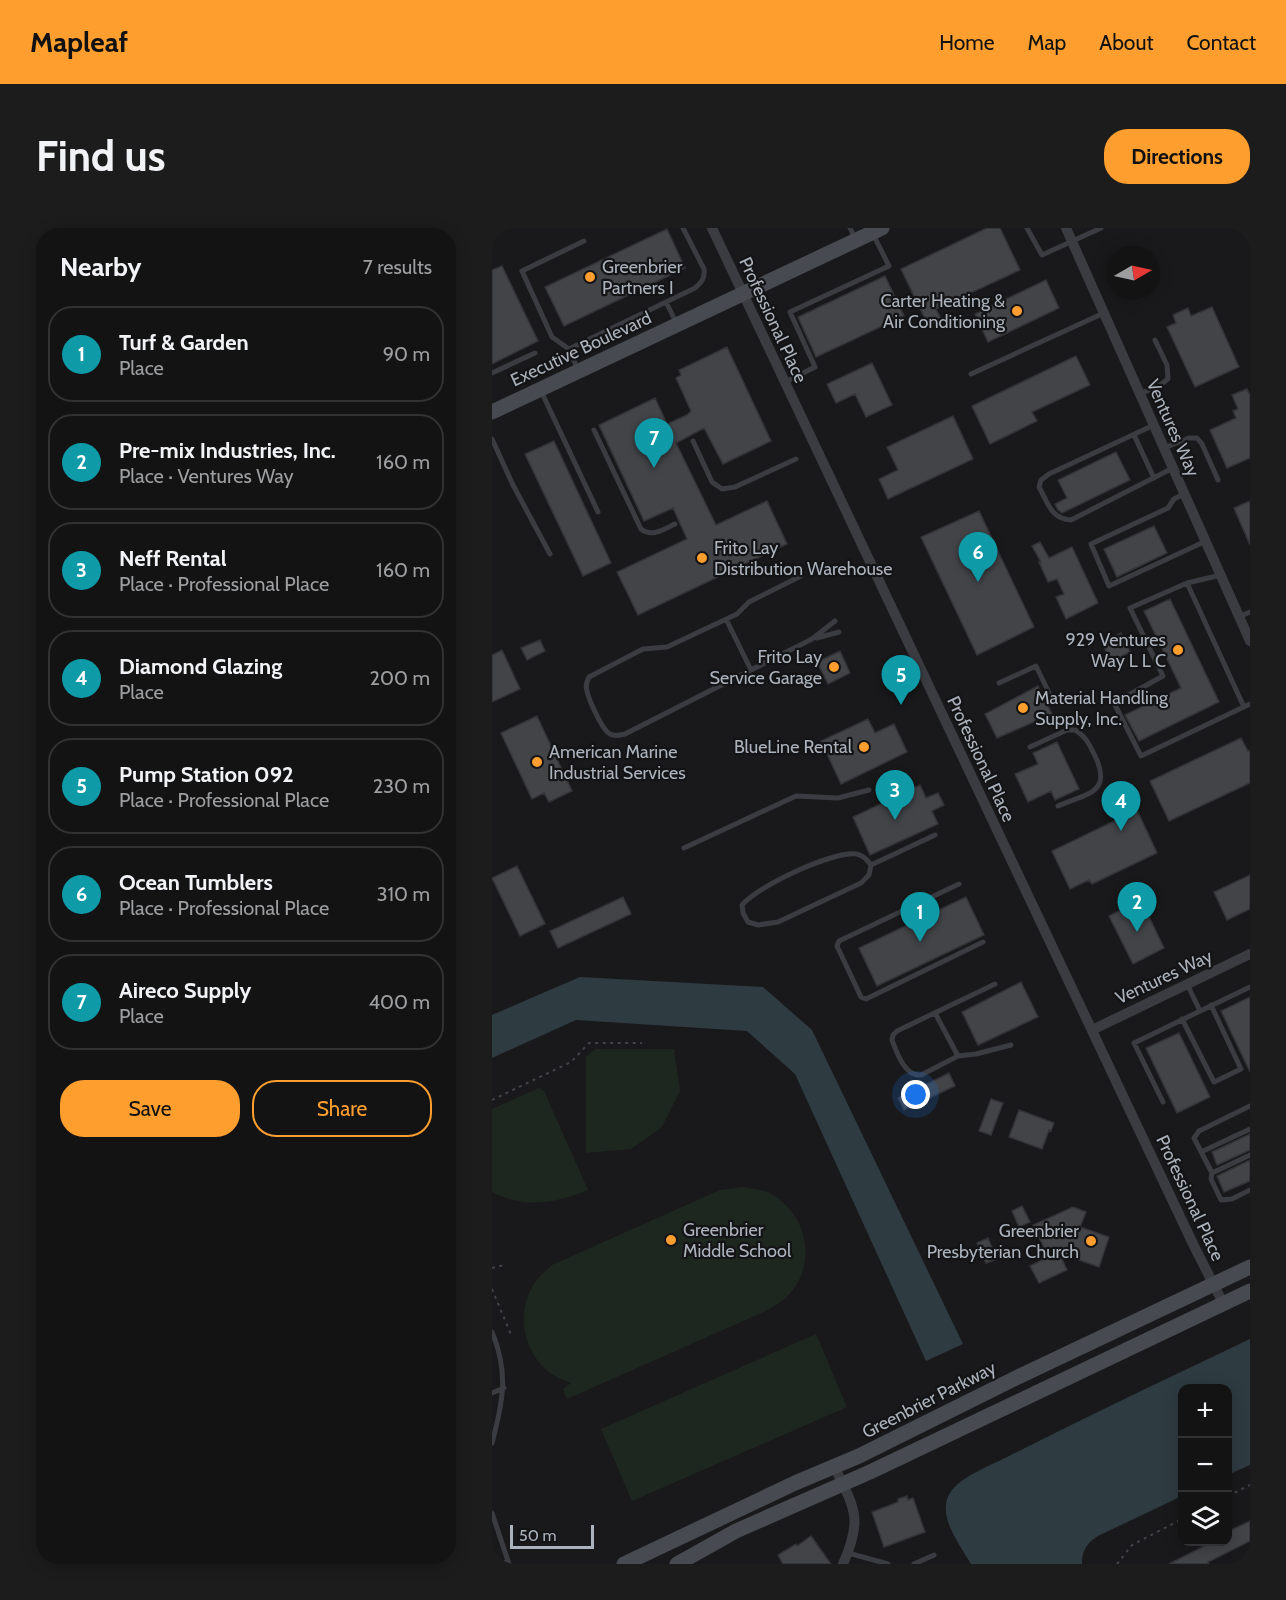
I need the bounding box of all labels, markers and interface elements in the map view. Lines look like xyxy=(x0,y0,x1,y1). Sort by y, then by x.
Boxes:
text: Mapleaf xyxy=(30,25,128,59)
text: Home xyxy=(939,30,995,55)
text: Map xyxy=(1028,30,1066,55)
text: About xyxy=(1099,30,1153,55)
text: Contact xyxy=(1186,30,1256,55)
button: Directions xyxy=(1104,129,1250,184)
text: Find us xyxy=(36,130,165,182)
north arrow xyxy=(1106,246,1160,300)
text: Nearby xyxy=(60,251,141,283)
street label: Professional Place xyxy=(734,254,812,386)
text: 7 results xyxy=(363,255,432,279)
place label: Greenbrier Partners I xyxy=(602,256,683,299)
marker: Greenbrier Partners I xyxy=(583,270,597,284)
place label: Carter Heating & Air Conditioning xyxy=(881,290,1006,333)
marker: Carter Heating & Air Conditioning xyxy=(1010,304,1024,318)
street label: Executive Boulevard xyxy=(507,307,655,391)
text: Turf & Garden xyxy=(119,329,249,356)
text: 1 xyxy=(78,342,85,366)
text: 90 m xyxy=(383,342,430,366)
text: Place xyxy=(119,356,164,380)
street label: Ventures Way xyxy=(1142,376,1204,480)
pin: 7 xyxy=(634,418,674,468)
text: Pre-mix Industries, Inc. xyxy=(119,437,336,464)
text: 2 xyxy=(76,450,87,474)
text: 160 m xyxy=(376,450,430,474)
text: Place · Ventures Way xyxy=(119,464,294,488)
pin: 6 xyxy=(958,532,998,582)
place label: Frito Lay Distribution Warehouse xyxy=(714,537,893,580)
text: Neff Rental xyxy=(119,545,227,572)
marker: Frito Lay Distribution Warehouse xyxy=(695,551,709,565)
text: 3 xyxy=(76,558,87,582)
text: 160 m xyxy=(376,558,430,582)
text: Place · Professional Place xyxy=(119,572,329,596)
place label: 929 Ventures Way L L C xyxy=(1065,629,1166,672)
marker: 929 Ventures Way L L C xyxy=(1171,643,1185,657)
place label: Frito Lay Service Garage xyxy=(709,646,822,689)
text: Diamond Glazing xyxy=(119,653,282,680)
pin: 5 xyxy=(882,656,920,705)
marker: Frito Lay Service Garage xyxy=(827,660,841,674)
text: 4 xyxy=(75,666,88,690)
text: 200 m xyxy=(370,666,430,690)
text: Place xyxy=(119,680,164,704)
place label: Material Handling Supply, Inc. xyxy=(1035,687,1169,730)
street label: Professional Place xyxy=(942,693,1020,825)
marker: Material Handling Supply, Inc. xyxy=(1016,701,1030,715)
place label: BlueLine Rental xyxy=(734,736,853,758)
marker: BlueLine Rental xyxy=(857,740,871,754)
place label: American Marine Industrial Services xyxy=(549,741,686,784)
marker: American Marine Industrial Services xyxy=(530,755,544,769)
text: Pump Station 092 xyxy=(119,761,294,788)
pin: 3 xyxy=(876,770,914,820)
text: 5 xyxy=(76,774,87,798)
text: 230 m xyxy=(373,774,430,798)
pin: 4 xyxy=(1102,782,1140,831)
text: Place · Professional Place xyxy=(119,788,329,812)
text: Ocean Tumblers xyxy=(119,869,273,896)
text: 6 xyxy=(76,882,87,906)
text: 310 m xyxy=(377,882,430,906)
pin: 2 xyxy=(1118,882,1156,932)
pin: 1 xyxy=(900,892,940,942)
text: Place · Professional Place xyxy=(119,896,329,920)
street label: Ventures Way xyxy=(1112,945,1216,1009)
text: Aireco Supply xyxy=(119,977,251,1004)
text: 7 xyxy=(76,990,87,1014)
text: 400 m xyxy=(368,990,430,1014)
text: Place xyxy=(119,1004,164,1028)
button: Save xyxy=(60,1080,240,1137)
button: Share xyxy=(252,1080,432,1137)
your location xyxy=(901,1080,930,1109)
street label: Professional Place xyxy=(1151,1132,1229,1264)
place label: Greenbrier Middle School xyxy=(683,1219,792,1262)
place label: Greenbrier Presbyterian Church xyxy=(927,1220,1079,1263)
marker: Greenbrier Middle School xyxy=(664,1233,678,1247)
marker: Greenbrier Presbyterian Church xyxy=(1084,1234,1098,1248)
street label: Greenbrier Parkway xyxy=(858,1357,1000,1443)
map controls xyxy=(1178,1384,1232,1546)
button: + xyxy=(1178,1384,1232,1438)
button: − xyxy=(1178,1438,1232,1492)
button: layers xyxy=(1178,1492,1232,1546)
scale bar xyxy=(510,1522,594,1550)
text: 50 m xyxy=(519,1526,556,1545)

